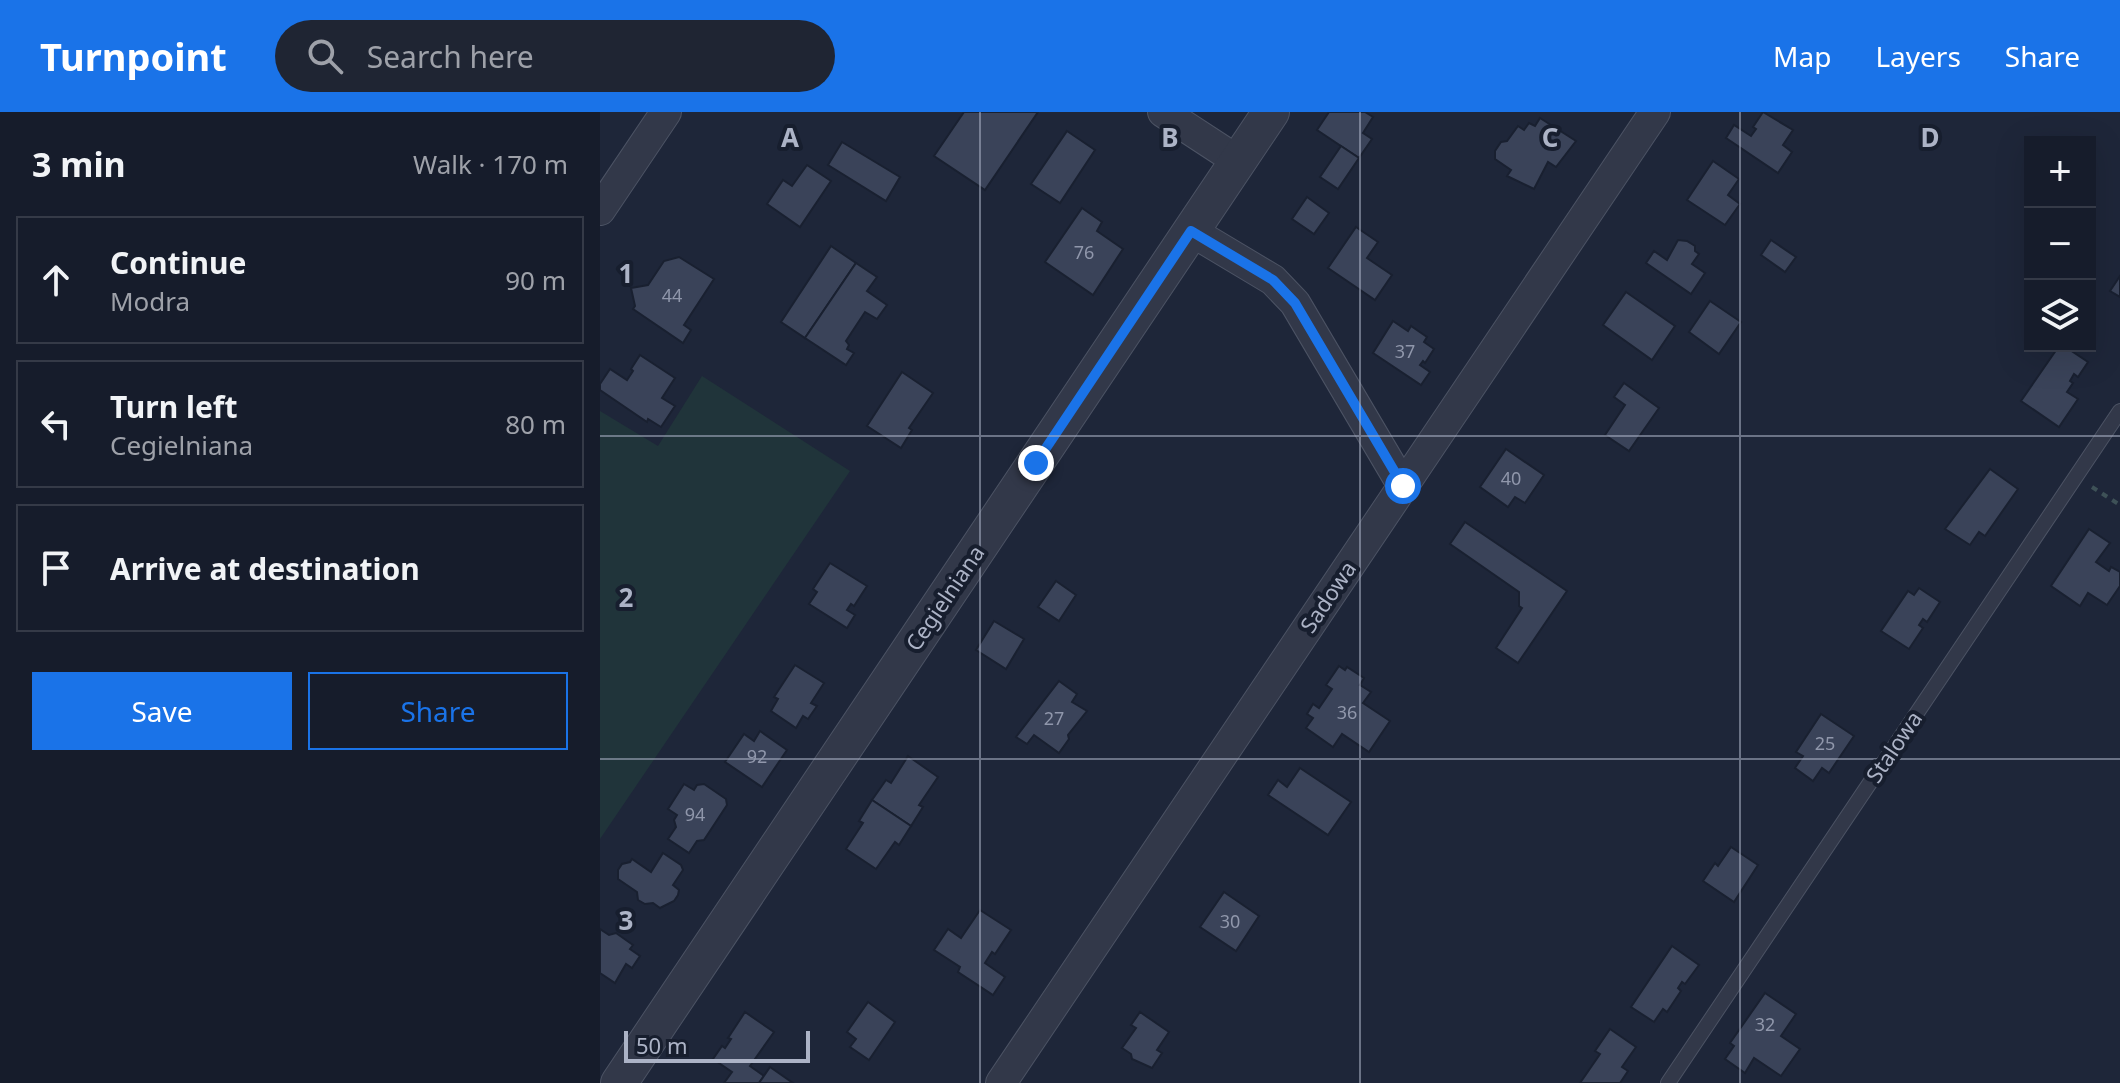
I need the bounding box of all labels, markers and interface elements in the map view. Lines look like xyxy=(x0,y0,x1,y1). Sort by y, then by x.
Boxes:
search box xyxy=(275,20,835,92)
text: Turnpoint xyxy=(40,30,227,82)
icon: search xyxy=(303,34,347,78)
text: Search here xyxy=(367,36,534,77)
text: Map xyxy=(1773,37,1831,75)
text: Layers xyxy=(1875,37,1961,75)
text: Share xyxy=(2005,37,2080,75)
text: A xyxy=(781,119,799,155)
text: B xyxy=(1161,119,1179,155)
text: C xyxy=(1542,119,1558,155)
text: D xyxy=(1920,119,1940,155)
map controls xyxy=(2024,136,2096,352)
button: + xyxy=(2024,136,2096,208)
text: 3 min xyxy=(32,141,126,187)
text: Walk · 170 m xyxy=(413,146,568,182)
button: − xyxy=(2024,208,2096,280)
house number: 76 xyxy=(1074,240,1094,264)
text: Continue xyxy=(110,242,246,283)
text: 1 xyxy=(619,255,633,291)
icon: ahead xyxy=(34,258,78,302)
text: 90 m xyxy=(505,262,566,298)
button: layers xyxy=(2024,280,2096,352)
text: Modra xyxy=(110,283,190,319)
house number: 44 xyxy=(662,283,682,307)
house number: 37 xyxy=(1395,339,1415,363)
text: Turn left xyxy=(110,386,238,427)
icon: left xyxy=(34,402,78,446)
text: 80 m xyxy=(505,406,566,442)
text: Cegielniana xyxy=(110,427,253,463)
route end xyxy=(1018,445,1054,481)
house number: 40 xyxy=(1501,466,1521,490)
route start xyxy=(1385,468,1421,504)
street label: Cegielniana xyxy=(898,539,990,656)
icon: arrive xyxy=(34,546,78,590)
text: Arrive at destination xyxy=(110,548,420,589)
street label: Sadowa xyxy=(1292,555,1362,638)
text: 2 xyxy=(619,579,634,615)
button: Save xyxy=(32,672,292,750)
button: Share xyxy=(308,672,568,750)
house number: 36 xyxy=(1337,700,1357,724)
street label: Stalowa xyxy=(1858,705,1928,788)
house number: 27 xyxy=(1044,706,1064,730)
house number: 25 xyxy=(1815,731,1835,755)
house number: 92 xyxy=(747,744,767,768)
house number: 94 xyxy=(685,802,705,826)
text: 3 xyxy=(619,902,633,938)
house number: 30 xyxy=(1220,909,1240,933)
house number: 32 xyxy=(1755,1012,1775,1036)
scale bar xyxy=(624,1027,810,1063)
text: 50 m xyxy=(636,1030,687,1060)

